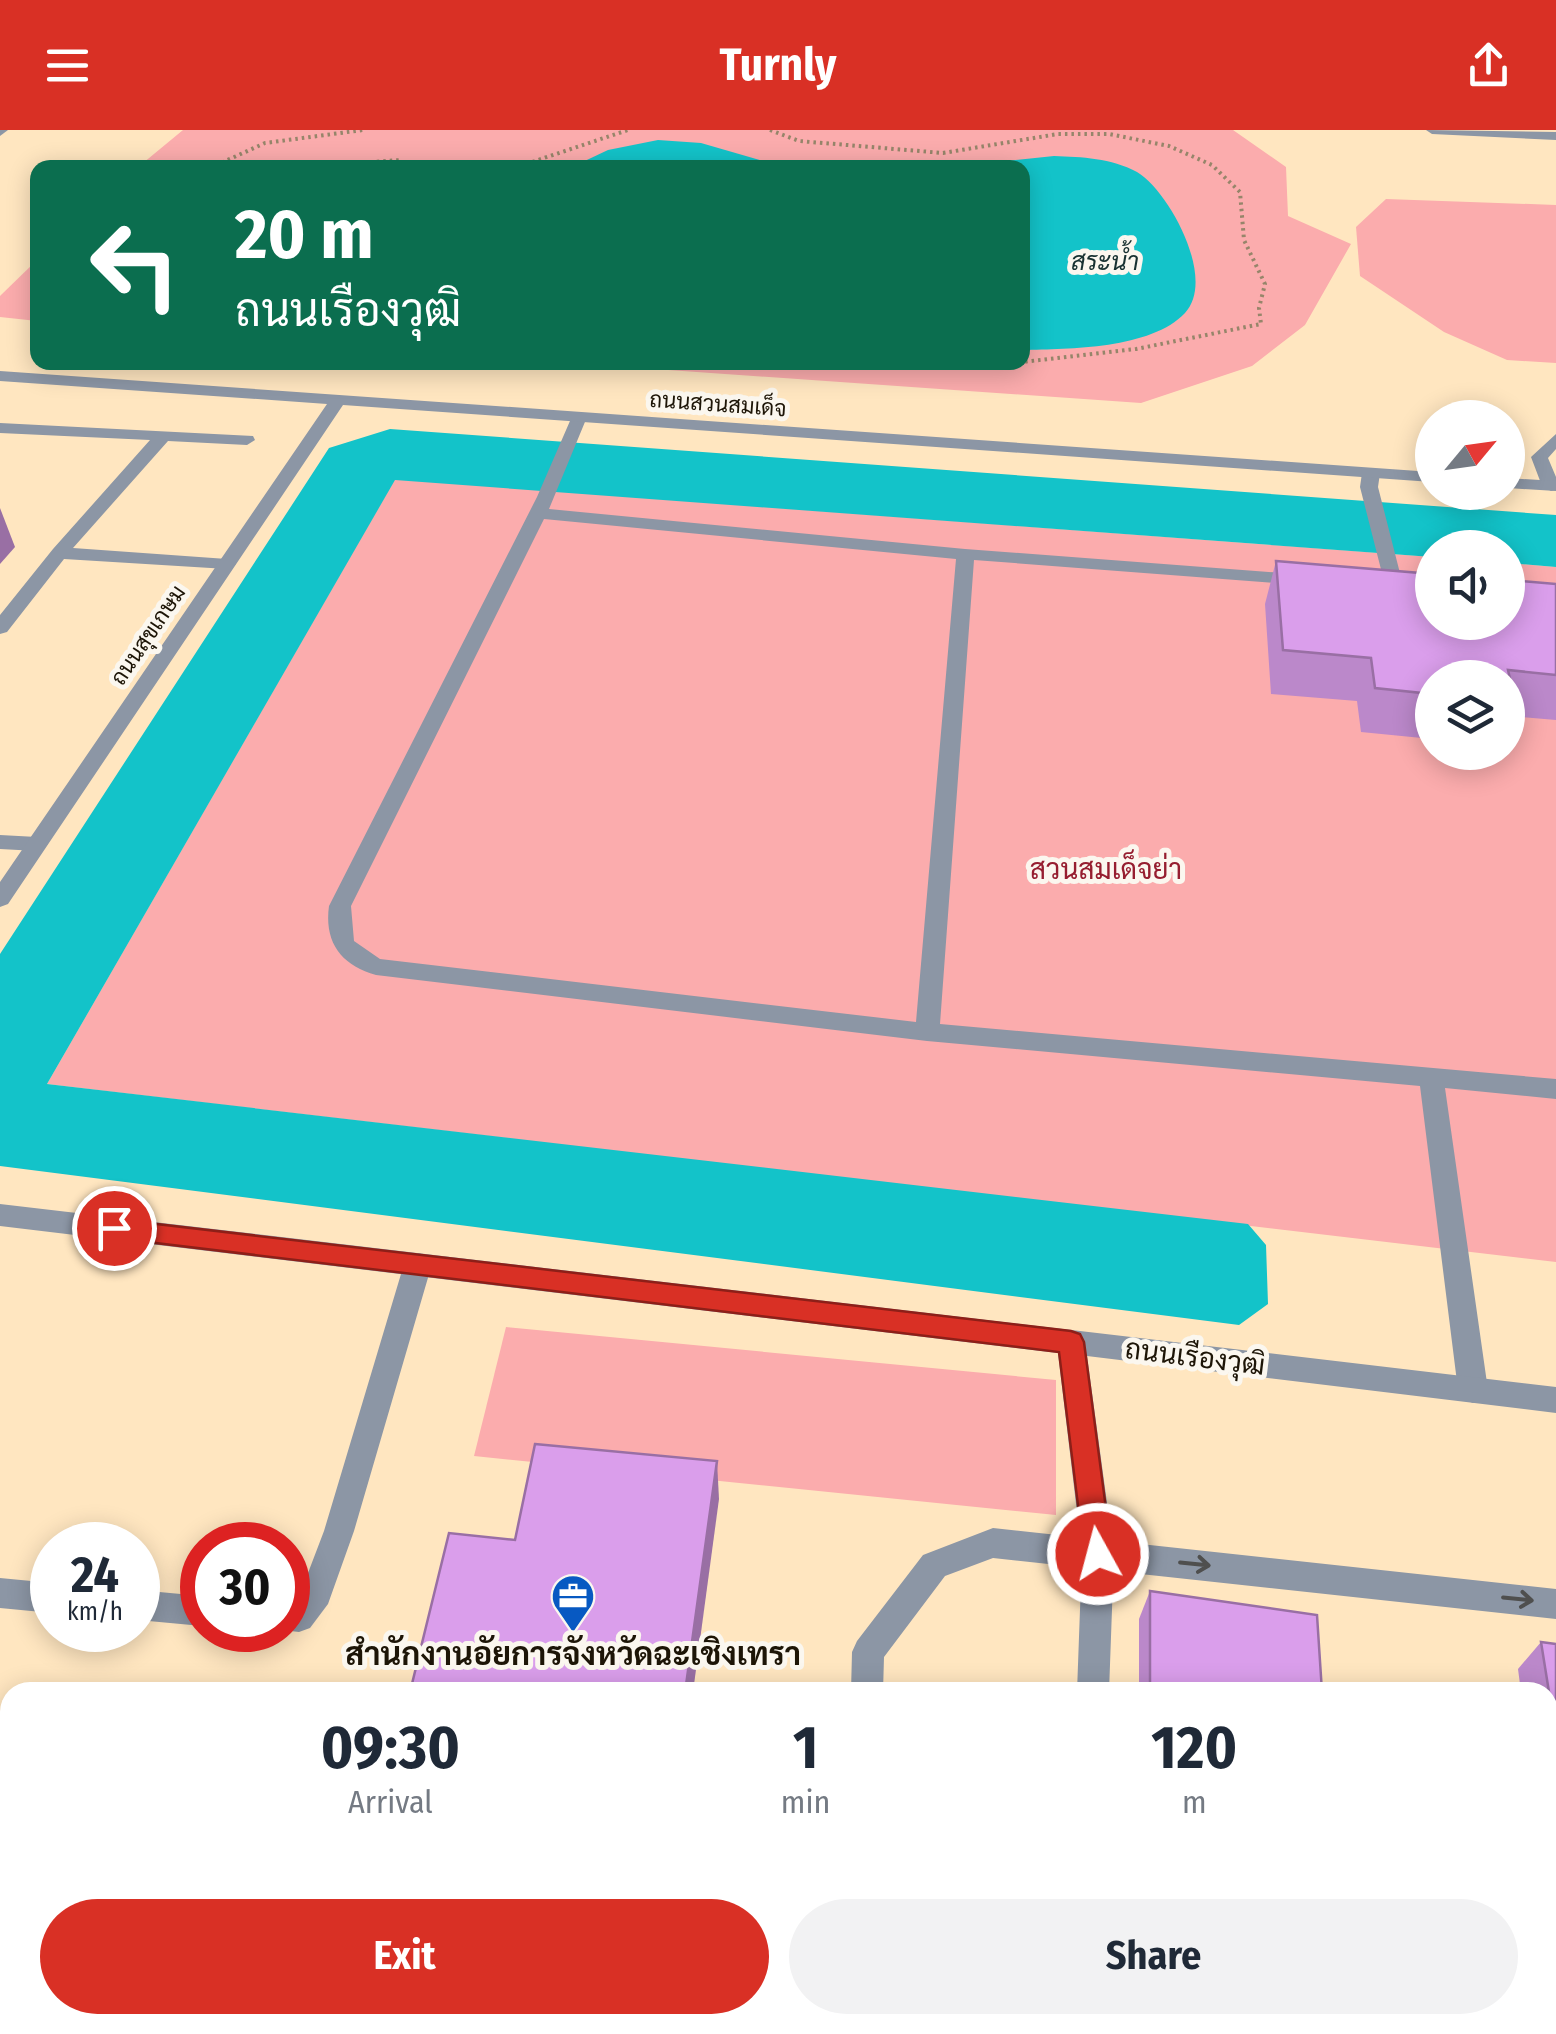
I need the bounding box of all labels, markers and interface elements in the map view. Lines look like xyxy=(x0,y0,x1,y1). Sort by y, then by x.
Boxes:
icon: menu xyxy=(40,38,95,93)
text: Turnly xyxy=(720,38,836,92)
icon: share xyxy=(1461,38,1516,93)
text: 20 m xyxy=(235,193,374,277)
icon: left xyxy=(70,200,200,330)
water label: สระน้ำ xyxy=(1071,240,1139,277)
text: ถนนเรืองวุฒิ xyxy=(235,284,462,338)
street label: ถนนสวนสมเด็จ xyxy=(649,384,788,422)
north arrow xyxy=(1415,400,1525,510)
map controls xyxy=(1415,400,1525,770)
button: sound xyxy=(1415,530,1525,640)
street label: ถนนสุขเกษม xyxy=(105,580,193,691)
button: layers xyxy=(1415,660,1525,770)
park label: สวนสมเด็จย่า xyxy=(1030,849,1182,886)
pin xyxy=(72,1186,157,1271)
icon: arrive xyxy=(87,1201,142,1256)
street label: ถนนเรืองวุฒิ xyxy=(1123,1330,1267,1385)
position arrow xyxy=(1046,1502,1150,1606)
speed limit sign: 30 xyxy=(180,1522,310,1652)
text: 24 xyxy=(71,1545,119,1605)
one-way arrow xyxy=(1178,1555,1210,1574)
office icon: สำนักงานอัยการจังหวัดฉะเชิงเทรา xyxy=(550,1573,596,1634)
one-way arrow xyxy=(1501,1590,1533,1609)
text: km/h xyxy=(67,1597,123,1627)
place label: สำนักงานอัยการจังหวัดฉะเชิงเทรา xyxy=(345,1635,801,1673)
text: 09:30 xyxy=(321,1712,460,1784)
text: 1 xyxy=(793,1712,818,1784)
text: 120 xyxy=(1151,1712,1237,1784)
text: Arrival xyxy=(348,1783,433,1821)
text: min xyxy=(781,1783,830,1821)
text: m xyxy=(1182,1783,1206,1821)
button: Exit xyxy=(40,1899,769,2014)
button: Share xyxy=(789,1899,1518,2014)

